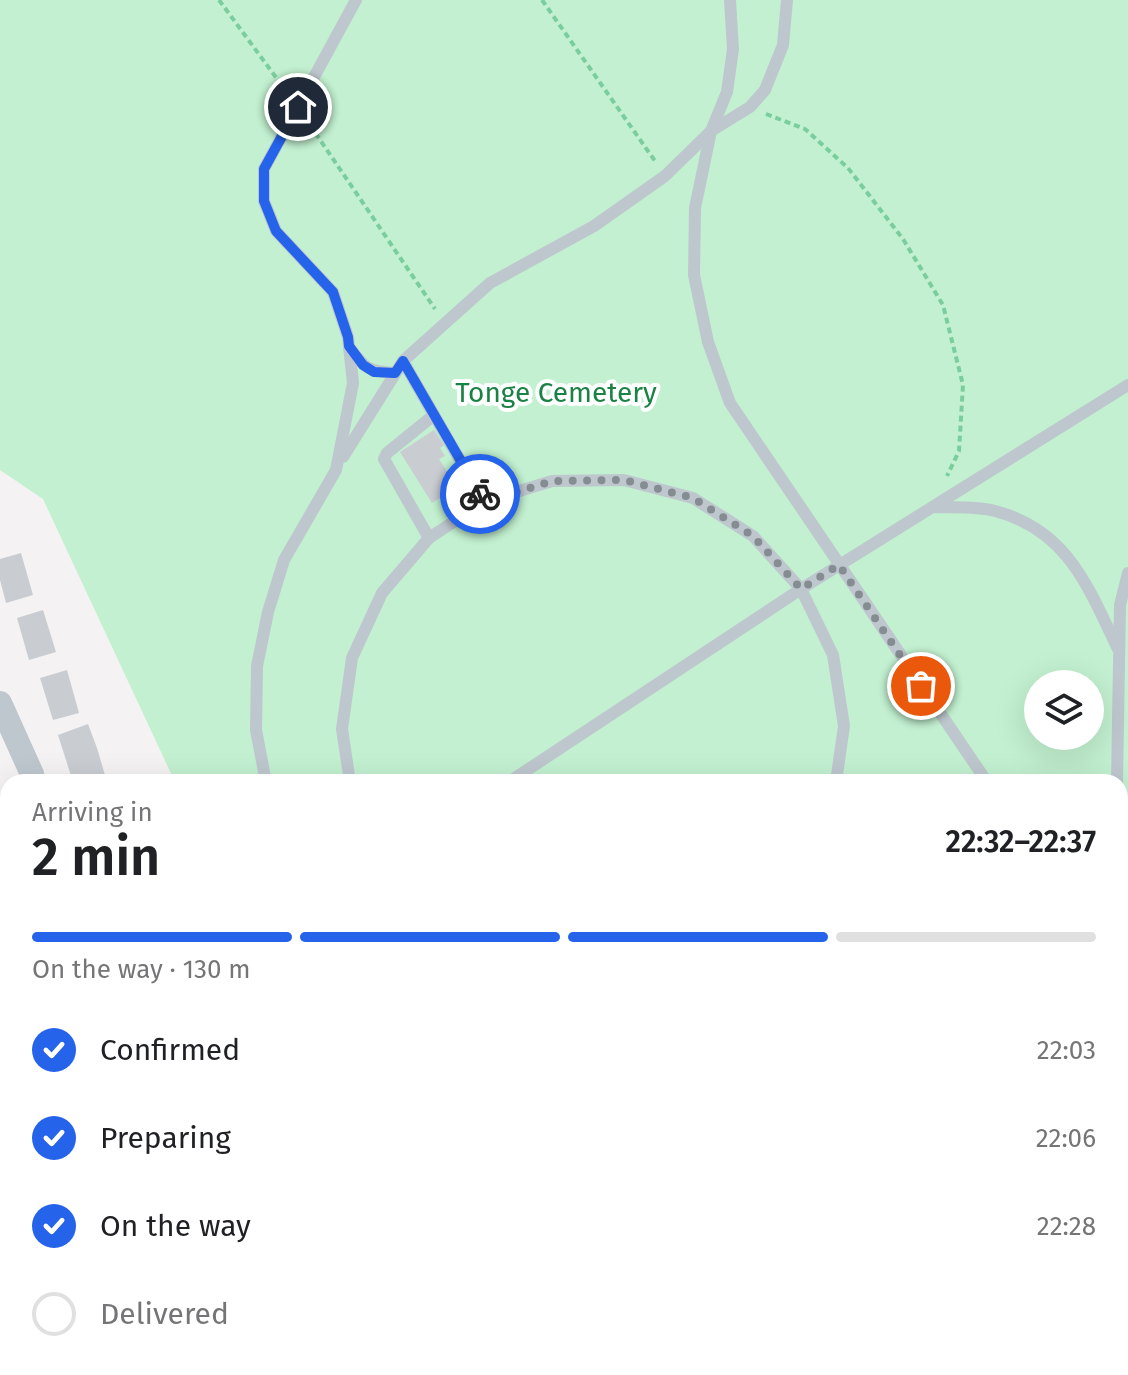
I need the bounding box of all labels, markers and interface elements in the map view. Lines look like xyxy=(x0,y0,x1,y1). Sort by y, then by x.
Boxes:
pin xyxy=(264,73,332,141)
icon: home xyxy=(276,85,320,129)
park label: Tonge Cemetery xyxy=(455,376,657,409)
courier xyxy=(440,454,520,534)
icon: bike xyxy=(458,472,502,516)
pin xyxy=(887,652,955,720)
icon: bag xyxy=(899,664,943,708)
map controls xyxy=(1024,670,1104,750)
button: layers xyxy=(1024,670,1104,750)
text: Arriving in xyxy=(32,797,153,828)
text: 22:32–22:37 xyxy=(946,824,1096,860)
text: 2 min xyxy=(32,826,160,889)
text: On the way · 130 m xyxy=(32,954,251,985)
icon: check xyxy=(32,1028,76,1072)
text: Confirmed xyxy=(100,1032,240,1068)
text: 22:03 xyxy=(1037,1035,1096,1066)
icon: check xyxy=(32,1116,76,1160)
text: Preparing xyxy=(100,1120,231,1156)
text: 22:06 xyxy=(1036,1123,1096,1154)
icon: check xyxy=(32,1204,76,1248)
text: On the way xyxy=(100,1208,251,1244)
text: 22:28 xyxy=(1037,1211,1096,1242)
text: Delivered xyxy=(100,1296,229,1332)

